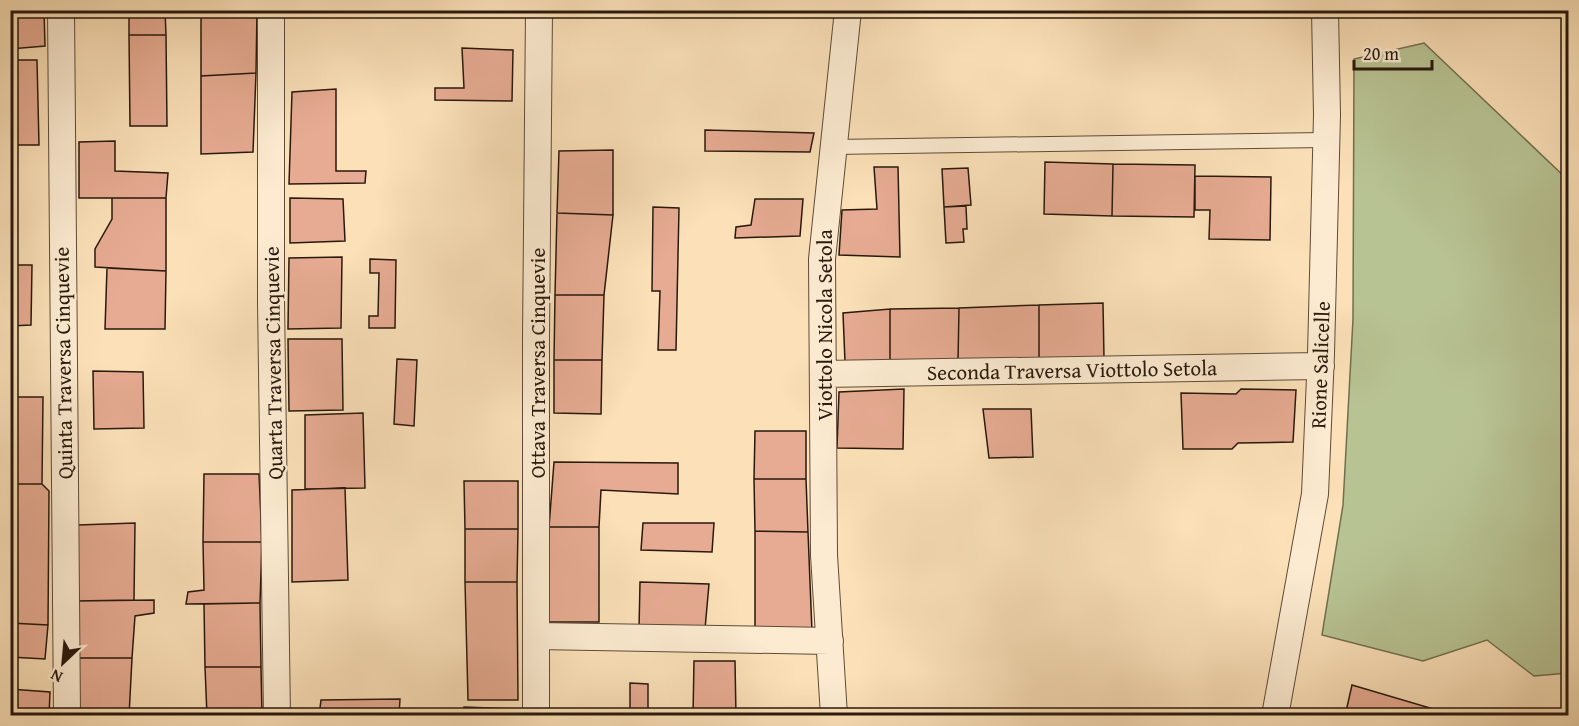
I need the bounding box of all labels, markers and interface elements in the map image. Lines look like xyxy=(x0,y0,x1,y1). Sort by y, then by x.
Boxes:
scale bar xyxy=(1354,33,1432,71)
text: 20 m xyxy=(1363,40,1399,67)
street label: Viottolo Nicola Setola xyxy=(809,229,840,421)
street label: Quinta Traversa Cinquevie xyxy=(45,246,81,480)
street label: Quarta Traversa Cinquevie xyxy=(255,246,291,480)
street label: Ottava Traversa Cinquevie xyxy=(522,248,553,478)
street label: Rione Salicelle xyxy=(1302,300,1338,429)
street label: Seconda Traversa Viottolo Setola xyxy=(927,352,1217,388)
north arrow xyxy=(33,633,93,693)
text: N xyxy=(46,663,66,690)

